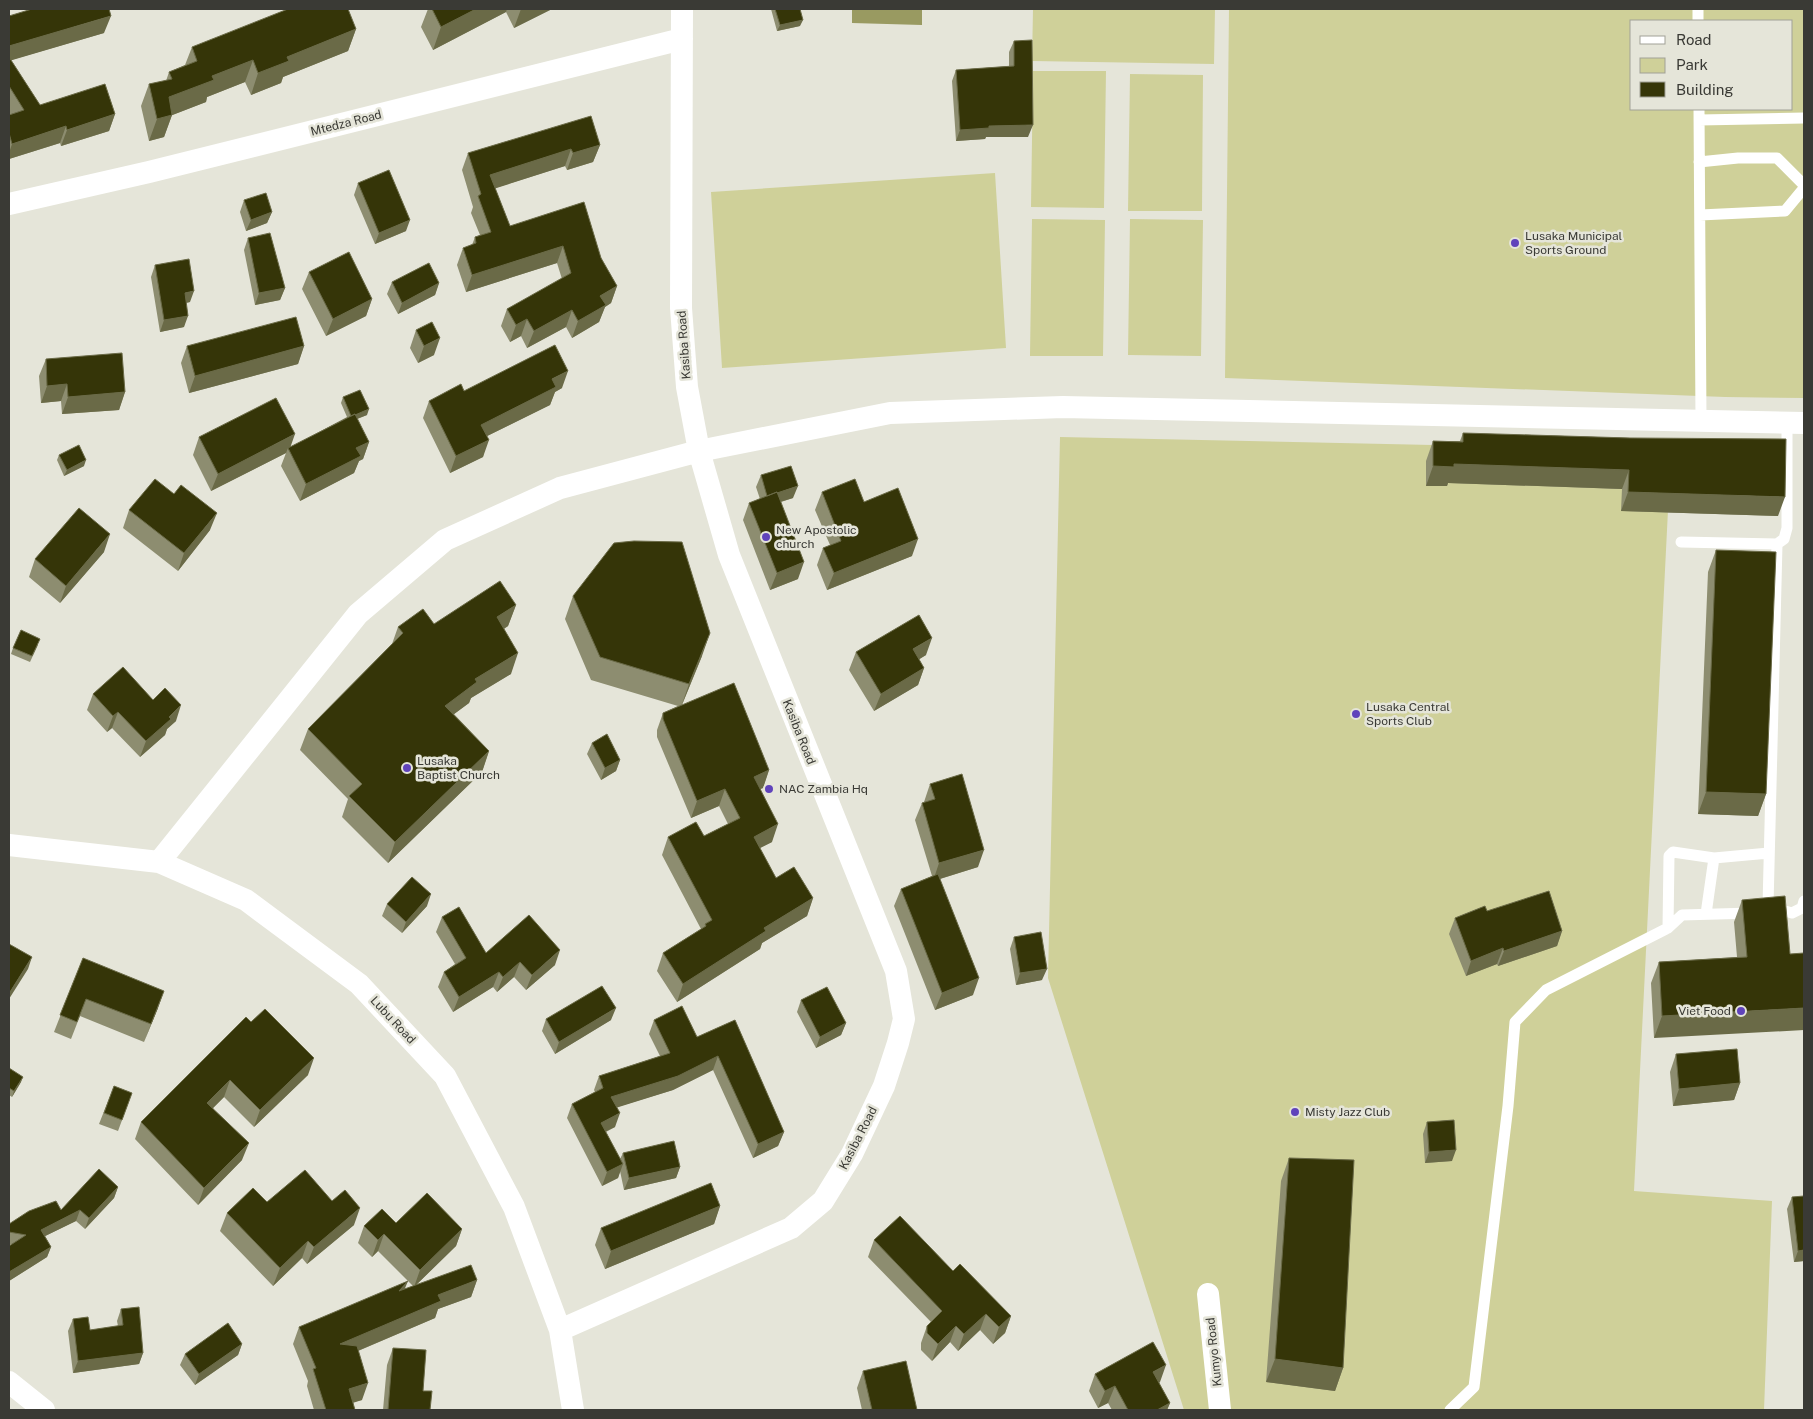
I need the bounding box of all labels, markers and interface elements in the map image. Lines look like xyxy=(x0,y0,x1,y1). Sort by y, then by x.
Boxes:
legend xyxy=(1630,20,1793,110)
text: Road xyxy=(1676,31,1712,48)
text: Park xyxy=(1676,56,1708,73)
text: Building xyxy=(1676,81,1734,98)
street label: Mtedza Road xyxy=(309,107,383,139)
place label: Lusaka Municipal Sports Ground xyxy=(1525,229,1623,257)
marker: Lusaka Municipal Sports Ground xyxy=(1509,237,1521,249)
street label: Kasiba Road xyxy=(675,310,693,380)
place label: New Apostolic church xyxy=(776,523,857,551)
marker: New Apostolic church xyxy=(760,531,772,543)
street label: Kasiba Road xyxy=(780,697,818,767)
place label: Lusaka Central Sports Club xyxy=(1366,700,1450,728)
marker: Lusaka Central Sports Club xyxy=(1350,708,1362,720)
place label: Lusaka Baptist Church xyxy=(417,754,500,782)
marker: Lusaka Baptist Church xyxy=(401,762,413,774)
place label: NAC Zambia Hq xyxy=(779,782,868,796)
marker: NAC Zambia Hq xyxy=(763,783,775,795)
street label: Lubu Road xyxy=(368,993,418,1047)
place label: Viet Food xyxy=(1678,1004,1731,1018)
marker: Viet Food xyxy=(1735,1005,1747,1017)
street label: Kasiba Road xyxy=(836,1104,880,1172)
place label: Misty Jazz Club xyxy=(1305,1105,1390,1119)
marker: Misty Jazz Club xyxy=(1289,1106,1301,1118)
street label: Kumyo Road xyxy=(1203,1317,1225,1387)

